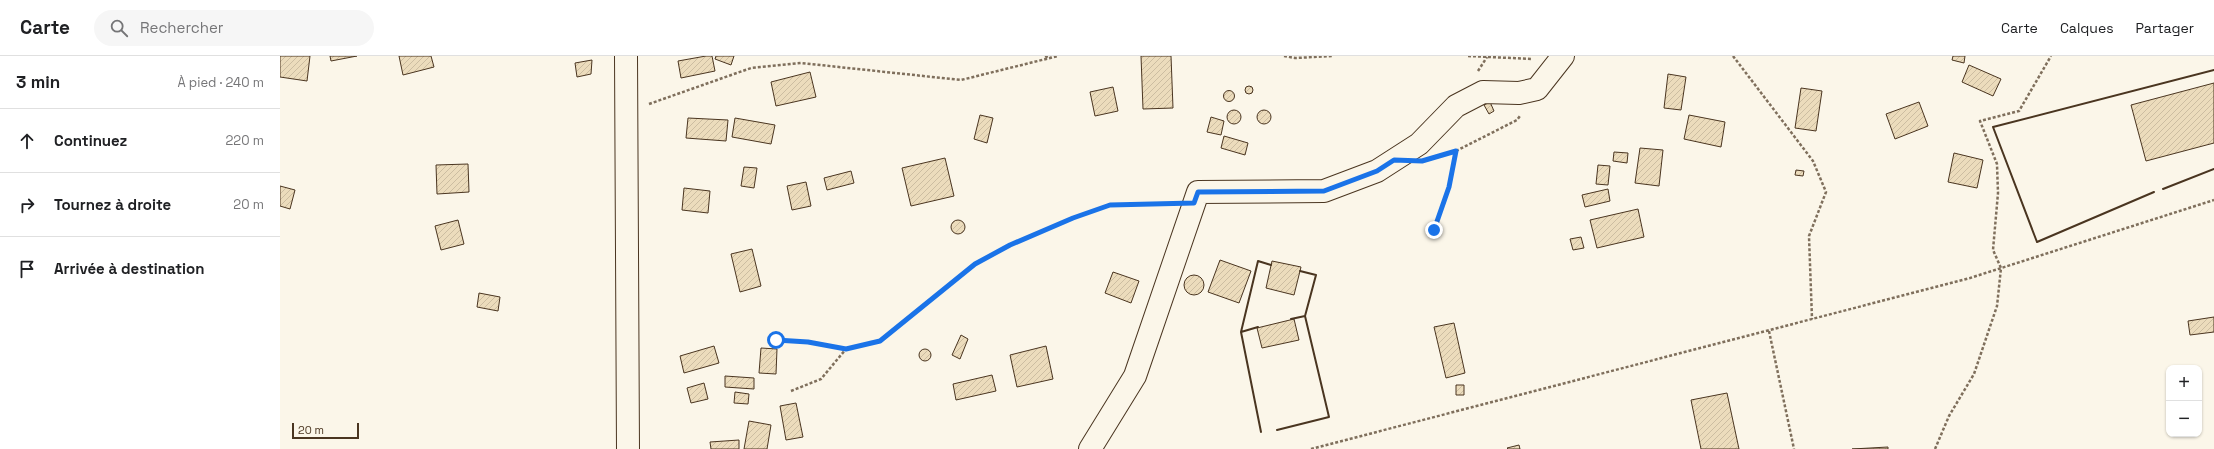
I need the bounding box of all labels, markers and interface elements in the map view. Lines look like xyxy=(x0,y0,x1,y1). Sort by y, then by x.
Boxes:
search box xyxy=(94,10,374,46)
text: Carte xyxy=(20,15,70,40)
icon: search xyxy=(108,17,130,39)
text: Rechercher xyxy=(140,18,224,37)
text: Carte xyxy=(2001,19,2038,37)
text: Calques xyxy=(2060,19,2114,37)
text: Partager xyxy=(2136,19,2194,37)
text: 3 min xyxy=(16,71,60,93)
text: À pied · 240 m xyxy=(177,74,264,91)
icon: ahead xyxy=(16,130,38,152)
text: Continuez xyxy=(54,131,127,150)
text: 220 m xyxy=(225,132,264,149)
icon: right xyxy=(16,194,38,216)
text: Tournez à droite xyxy=(54,195,171,214)
text: 20 m xyxy=(233,196,264,213)
route end xyxy=(1425,221,1443,239)
icon: arrive xyxy=(16,258,38,280)
text: Arrivée à destination xyxy=(54,259,204,278)
route start xyxy=(767,331,785,349)
map controls xyxy=(2166,365,2202,437)
button: + xyxy=(2166,365,2202,401)
button: − xyxy=(2166,401,2202,437)
scale bar xyxy=(292,421,359,440)
text: 20 m xyxy=(298,423,324,437)

